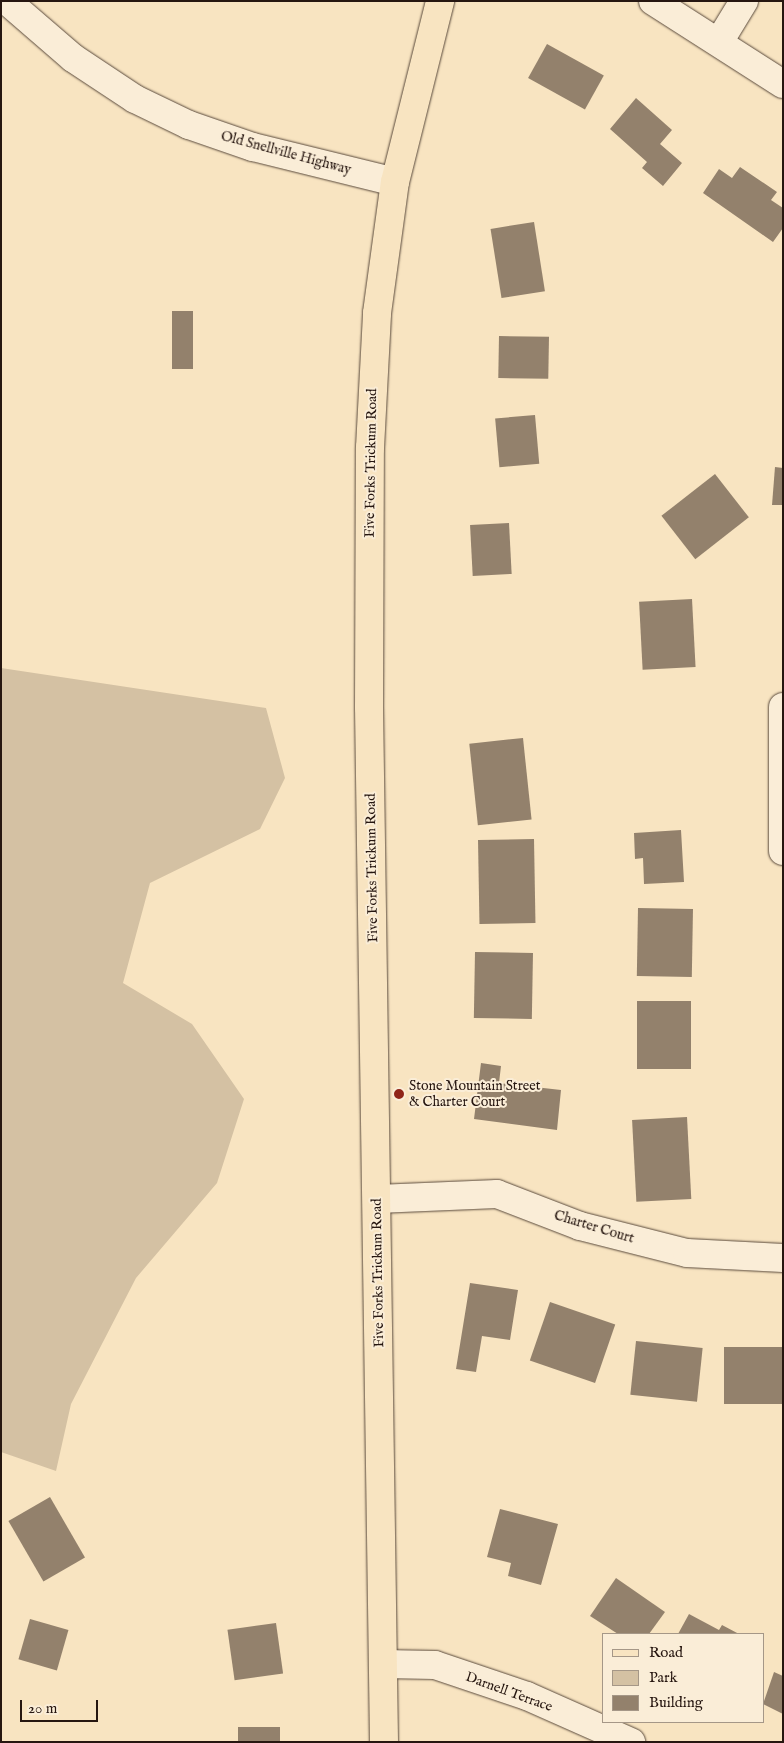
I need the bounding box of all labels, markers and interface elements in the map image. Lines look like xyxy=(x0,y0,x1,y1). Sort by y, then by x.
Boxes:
street label: Old Snellville Highway xyxy=(219,128,353,178)
street label: Five Forks Trickum Road xyxy=(361,388,381,538)
street label: Five Forks Trickum Road xyxy=(362,793,382,943)
place label: Stone Mountain Street & Charter Court xyxy=(409,1078,540,1110)
marker: Stone Mountain Street & Charter Court xyxy=(393,1088,405,1100)
street label: Five Forks Trickum Road xyxy=(368,1198,388,1348)
street label: Charter Court xyxy=(552,1207,636,1247)
legend xyxy=(602,1633,764,1723)
text: Road xyxy=(649,1643,683,1662)
text: Park xyxy=(649,1668,678,1687)
street label: Darnell Terrace xyxy=(463,1669,555,1715)
scale bar xyxy=(22,1690,100,1722)
text: Building xyxy=(649,1693,703,1712)
text: 20 m xyxy=(28,1699,57,1718)

